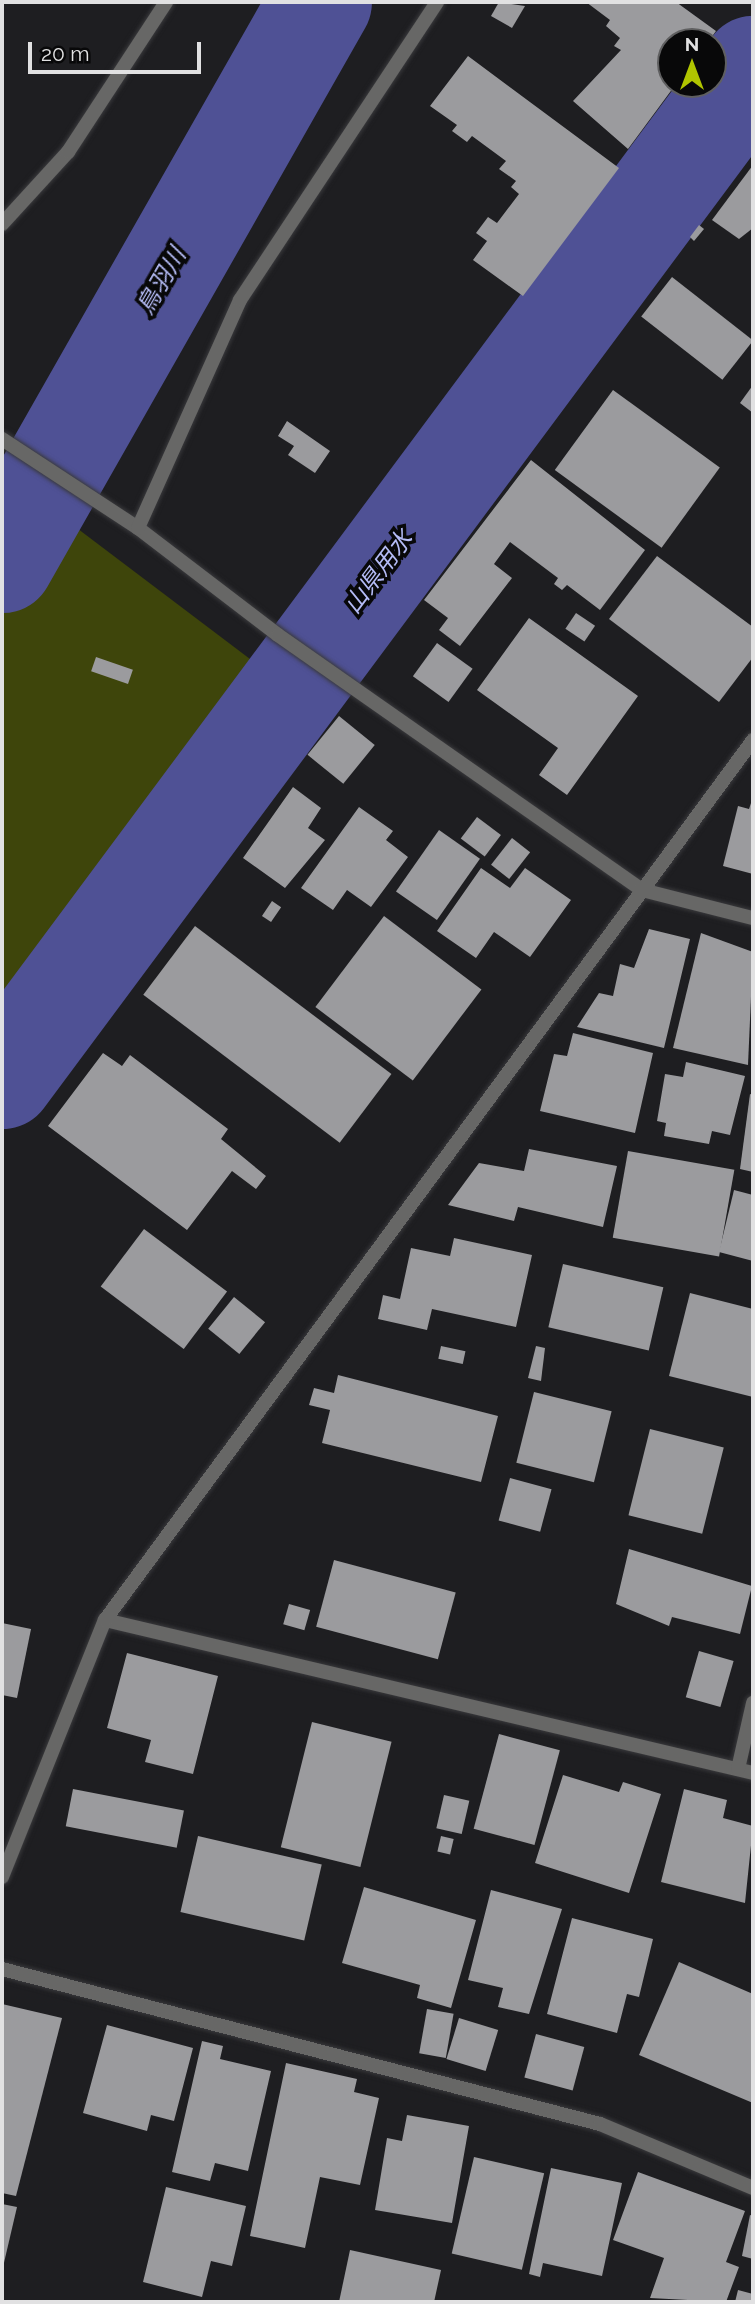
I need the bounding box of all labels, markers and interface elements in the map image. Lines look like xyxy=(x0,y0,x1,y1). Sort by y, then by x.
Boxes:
scale bar xyxy=(32,28,205,72)
north arrow xyxy=(657,28,727,98)
text: N xyxy=(685,33,699,55)
text: 20 m xyxy=(41,41,89,66)
water label: 鳥羽川 xyxy=(131,243,191,319)
water label: 山県用水 xyxy=(338,525,418,619)

